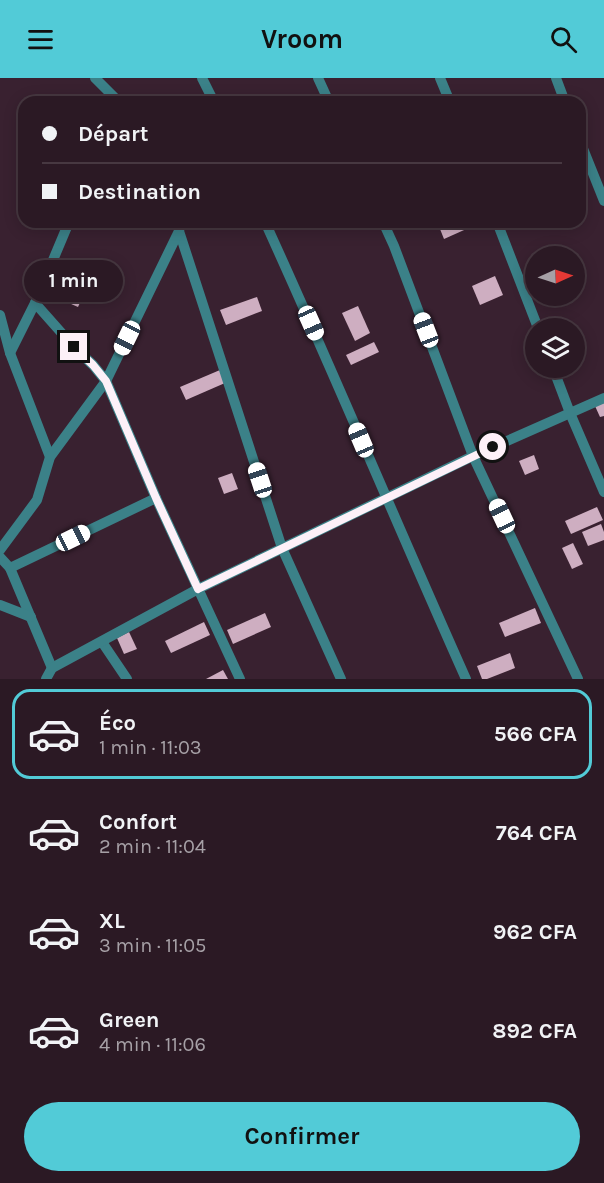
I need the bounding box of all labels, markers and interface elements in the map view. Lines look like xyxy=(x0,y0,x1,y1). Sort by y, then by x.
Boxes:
icon: menu xyxy=(24,23,57,56)
text: Vroom xyxy=(261,23,343,55)
icon: search xyxy=(547,23,580,56)
text: Départ xyxy=(78,121,148,147)
text: Destination xyxy=(78,179,201,205)
north arrow xyxy=(525,246,585,306)
map controls xyxy=(525,246,585,378)
callout: 1 min xyxy=(25,260,124,302)
text: 1 min xyxy=(48,269,99,292)
car xyxy=(295,303,327,343)
car xyxy=(411,310,441,350)
car xyxy=(111,318,143,358)
button: layers xyxy=(525,318,585,378)
route end xyxy=(60,333,87,360)
car xyxy=(346,420,376,460)
route start xyxy=(479,433,506,460)
car xyxy=(246,460,274,500)
car xyxy=(486,496,518,536)
car xyxy=(53,522,93,554)
icon: car xyxy=(27,707,81,761)
text: Éco xyxy=(99,710,136,736)
text: 566 CFA xyxy=(494,721,577,747)
text: 1 min · 11:03 xyxy=(99,736,202,759)
icon: car xyxy=(27,806,81,860)
text: Confort xyxy=(99,809,177,835)
text: 764 CFA xyxy=(496,820,577,846)
text: 2 min · 11:04 xyxy=(99,835,206,858)
icon: car xyxy=(27,905,81,959)
text: XL xyxy=(99,908,125,934)
text: 962 CFA xyxy=(493,919,577,945)
text: 3 min · 11:05 xyxy=(99,934,206,957)
icon: car xyxy=(27,1004,81,1058)
text: Green xyxy=(99,1007,160,1033)
text: 892 CFA xyxy=(492,1018,577,1044)
text: 4 min · 11:06 xyxy=(99,1033,206,1056)
button: Confirmer xyxy=(24,1102,580,1171)

